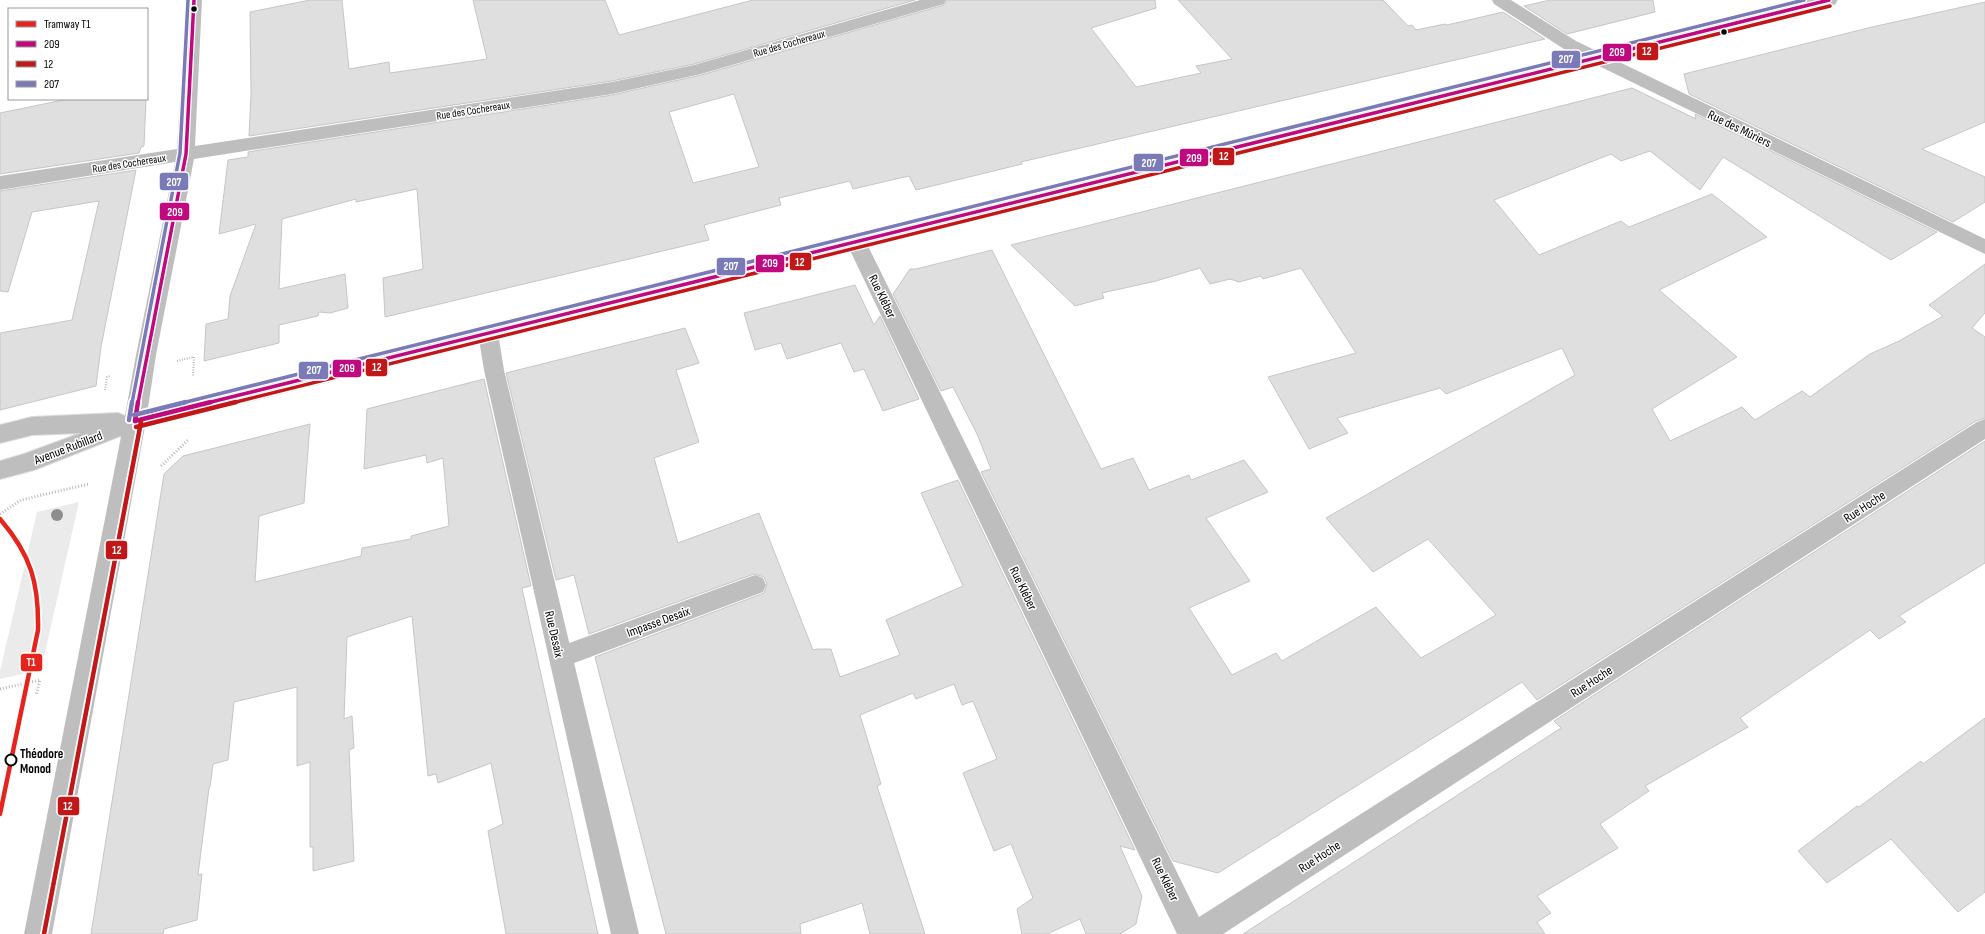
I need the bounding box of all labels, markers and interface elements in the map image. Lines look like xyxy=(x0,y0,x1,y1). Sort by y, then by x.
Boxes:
unlabelled marker xyxy=(189,4,199,14)
legend xyxy=(8,8,148,100)
text: Tramway T1 xyxy=(44,17,91,32)
street label: Rue des Cochereaux xyxy=(752,27,827,60)
unlabelled marker xyxy=(1719,27,1729,37)
text: 209 xyxy=(44,37,60,52)
line badge: 12 xyxy=(1636,42,1659,61)
line badge: 209 xyxy=(1602,43,1632,62)
text: 12 xyxy=(1642,45,1652,58)
text: 209 xyxy=(1609,46,1625,59)
line badge: 207 xyxy=(1551,50,1581,69)
text: 207 xyxy=(1559,53,1574,66)
text: 12 xyxy=(44,57,53,72)
text: 207 xyxy=(44,77,59,92)
street label: Rue des Cochereaux xyxy=(435,98,511,123)
street label: Rue des Mûriers xyxy=(1705,107,1774,151)
line badge: 12 xyxy=(1212,147,1235,166)
line badge: 209 xyxy=(1179,148,1209,167)
text: 12 xyxy=(1219,150,1229,163)
street label: Rue des Cochereaux xyxy=(91,151,167,176)
text: 209 xyxy=(1186,152,1202,165)
line badge: 207 xyxy=(1133,153,1164,172)
text: 207 xyxy=(1142,157,1157,170)
line badge: 207 xyxy=(159,172,189,191)
text: 207 xyxy=(167,176,182,189)
line badge: 209 xyxy=(159,202,190,221)
text: 209 xyxy=(167,206,183,219)
line badge: 12 xyxy=(789,252,812,271)
line badge: 209 xyxy=(755,254,785,273)
text: 12 xyxy=(795,256,805,269)
line badge: 207 xyxy=(716,257,746,276)
text: 209 xyxy=(762,257,778,270)
text: 207 xyxy=(724,260,739,273)
street label: Rue Kléber xyxy=(865,272,900,321)
line badge: 12 xyxy=(365,358,388,377)
line badge: 209 xyxy=(332,359,362,378)
line badge: 207 xyxy=(298,361,329,380)
text: 12 xyxy=(372,361,382,374)
text: 209 xyxy=(339,362,355,375)
text: 207 xyxy=(307,364,322,377)
street label: Avenue Rubillard xyxy=(31,428,105,469)
street label: Rue Hoche xyxy=(1841,487,1888,526)
line badge: 12 xyxy=(105,540,128,560)
text: 12 xyxy=(112,544,122,557)
street label: Rue Kléber xyxy=(1006,564,1041,613)
street label: Impasse Desaix xyxy=(624,603,692,641)
street label: Rue Desaix xyxy=(541,609,567,659)
line badge: T1 xyxy=(20,653,43,672)
text: T1 xyxy=(26,656,36,669)
street label: Rue Hoche xyxy=(1568,662,1615,701)
place label: Théodore Monod xyxy=(20,746,64,777)
marker: Théodore Monod xyxy=(4,753,18,767)
line badge: 12 xyxy=(57,796,80,816)
text: 12 xyxy=(63,800,73,813)
street label: Rue Hoche xyxy=(1296,837,1343,876)
street label: Rue Kléber xyxy=(1148,855,1183,904)

